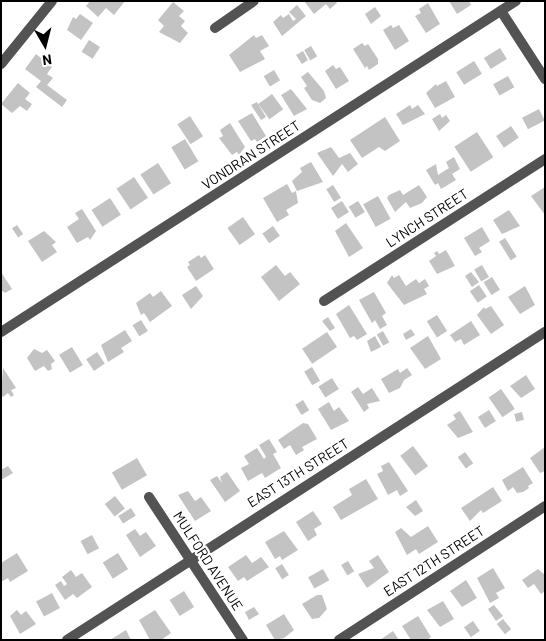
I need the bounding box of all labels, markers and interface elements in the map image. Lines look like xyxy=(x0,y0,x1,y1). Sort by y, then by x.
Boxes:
north arrow xyxy=(20,20,70,70)
text: N xyxy=(41,51,53,69)
street label: VONDRAN STREET xyxy=(199,117,303,193)
street label: LYNCH STREET xyxy=(383,185,471,251)
street label: EAST 13TH STREET xyxy=(244,435,352,511)
street label: MULFORD AVENUE xyxy=(170,508,246,614)
street label: EAST 12TH STREET xyxy=(380,522,488,600)

